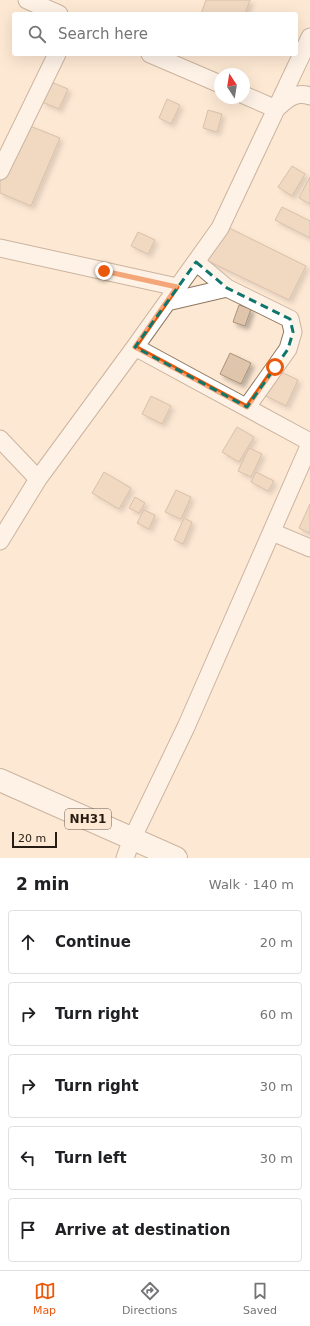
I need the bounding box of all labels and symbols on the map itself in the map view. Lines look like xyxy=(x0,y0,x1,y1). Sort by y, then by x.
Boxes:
north arrow xyxy=(214,68,250,104)
route end xyxy=(95,262,113,280)
route start xyxy=(266,358,284,376)
road number: NH31 xyxy=(65,809,111,829)
scale bar xyxy=(12,830,57,849)

